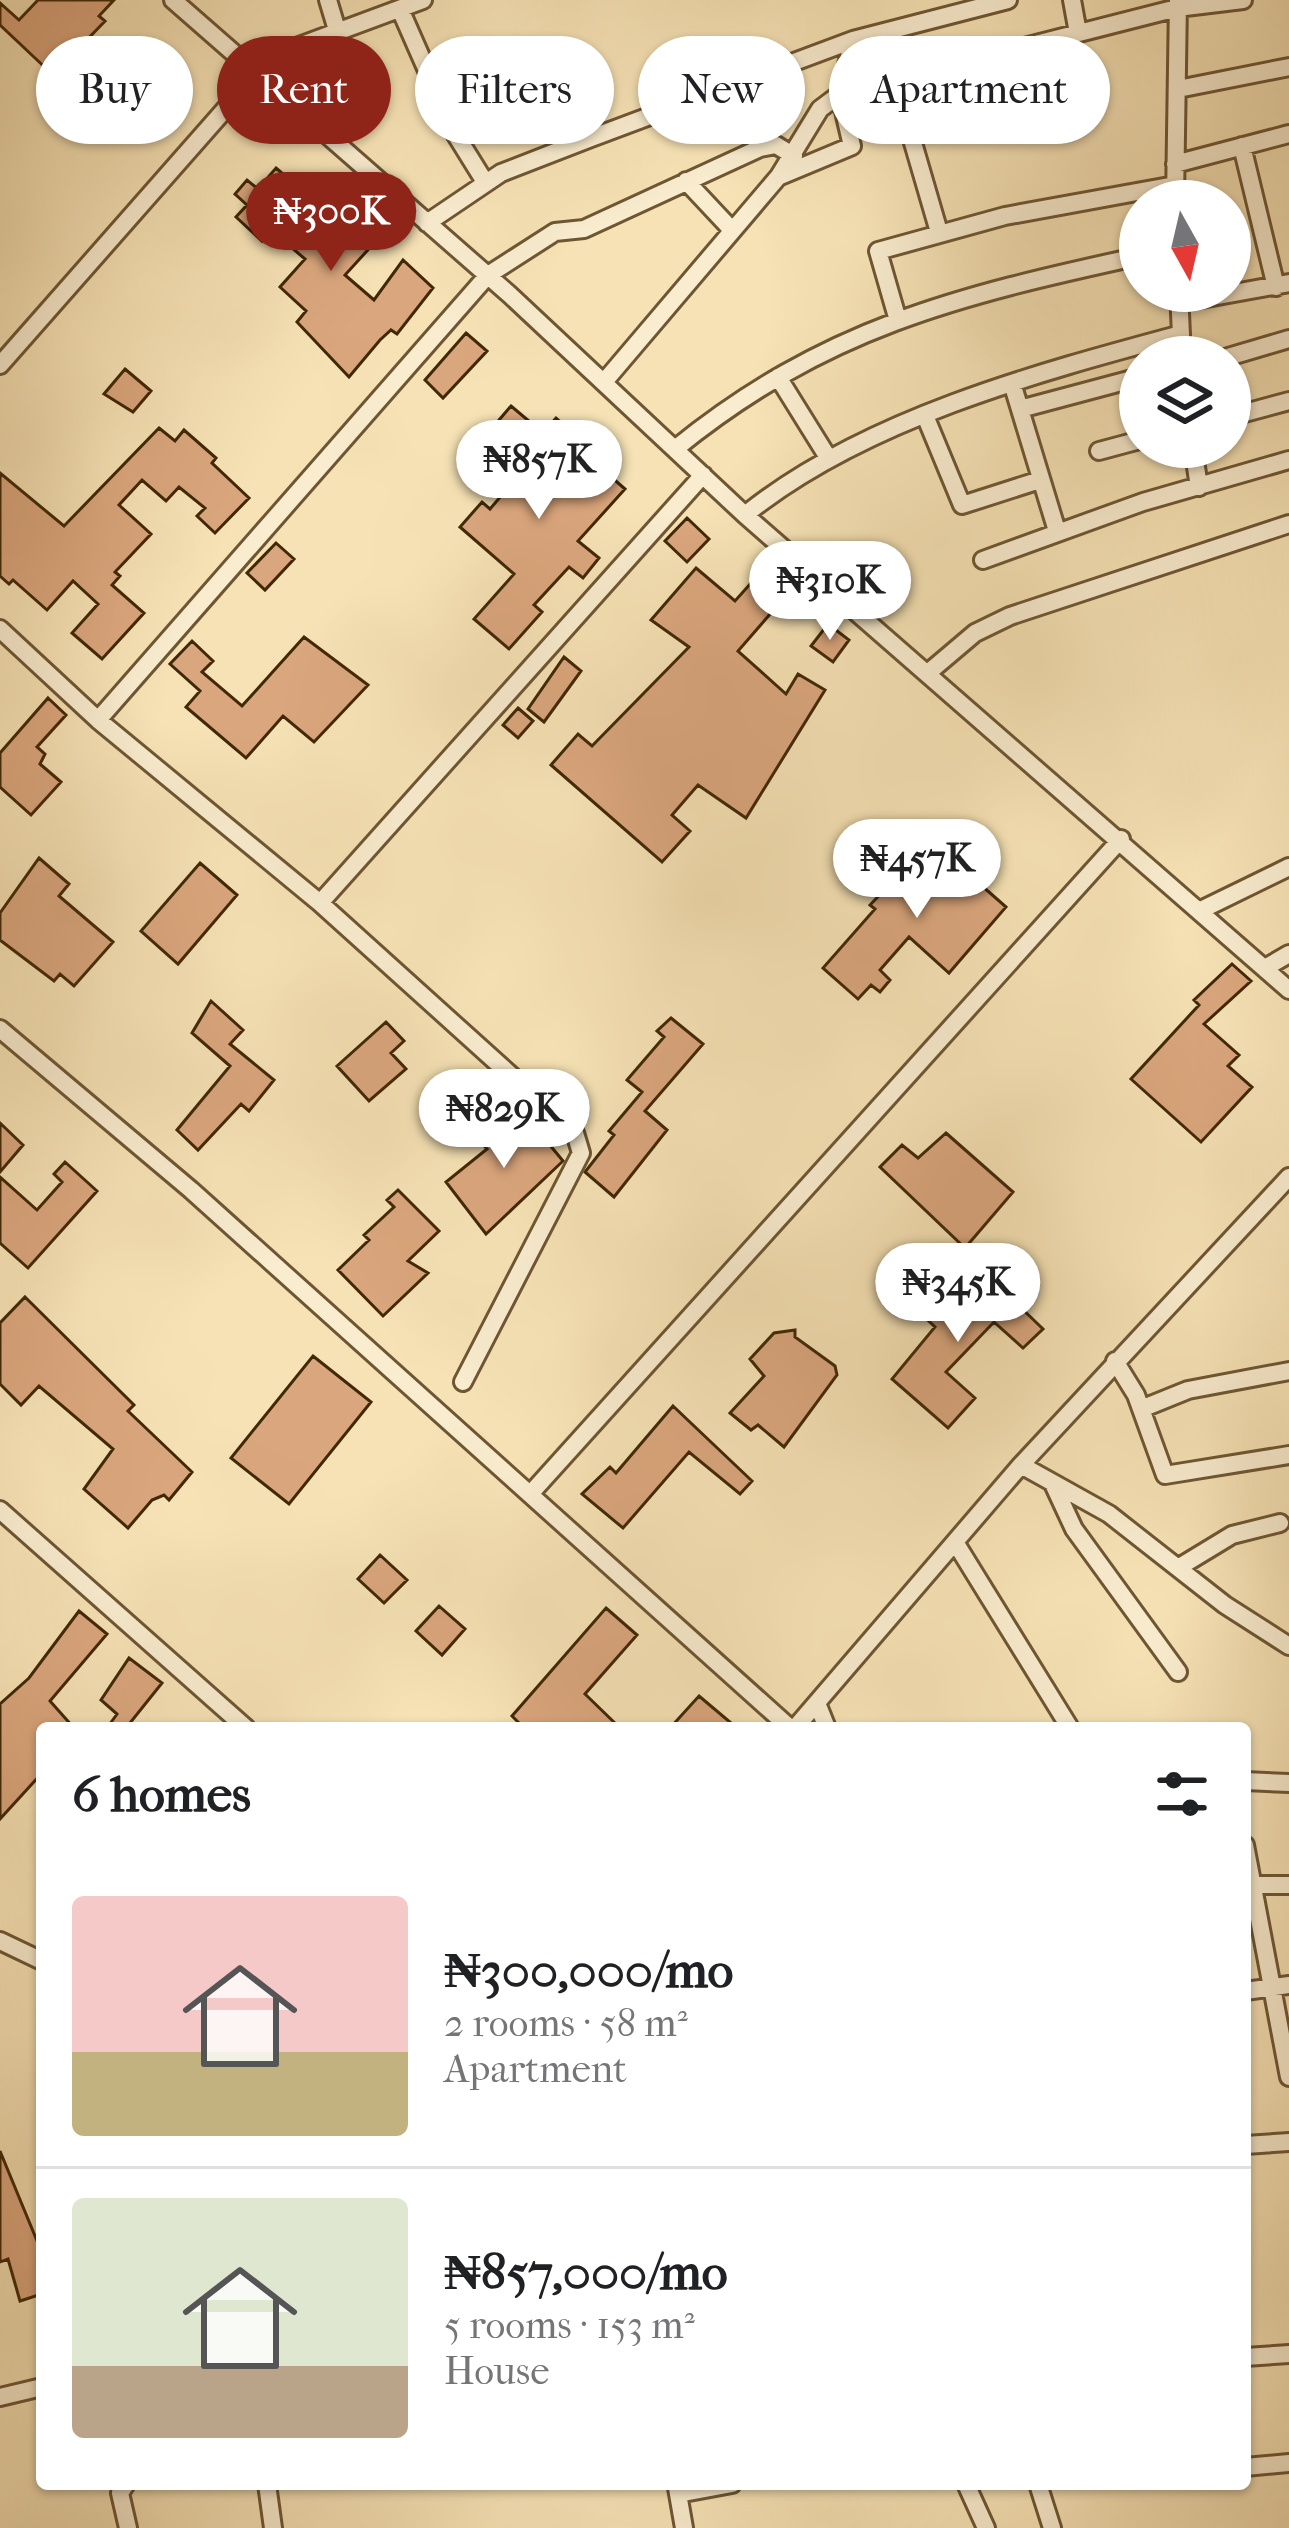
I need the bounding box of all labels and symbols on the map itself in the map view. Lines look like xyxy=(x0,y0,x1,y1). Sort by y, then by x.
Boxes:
pin: ₦300K xyxy=(247,172,415,274)
north arrow xyxy=(1119,180,1251,312)
pin: ₦857K xyxy=(455,420,623,522)
pin: ₦310K xyxy=(746,541,914,643)
pin: ₦457K xyxy=(833,819,1001,921)
pin: ₦829K xyxy=(420,1069,588,1171)
pin: ₦345K xyxy=(874,1243,1042,1345)

